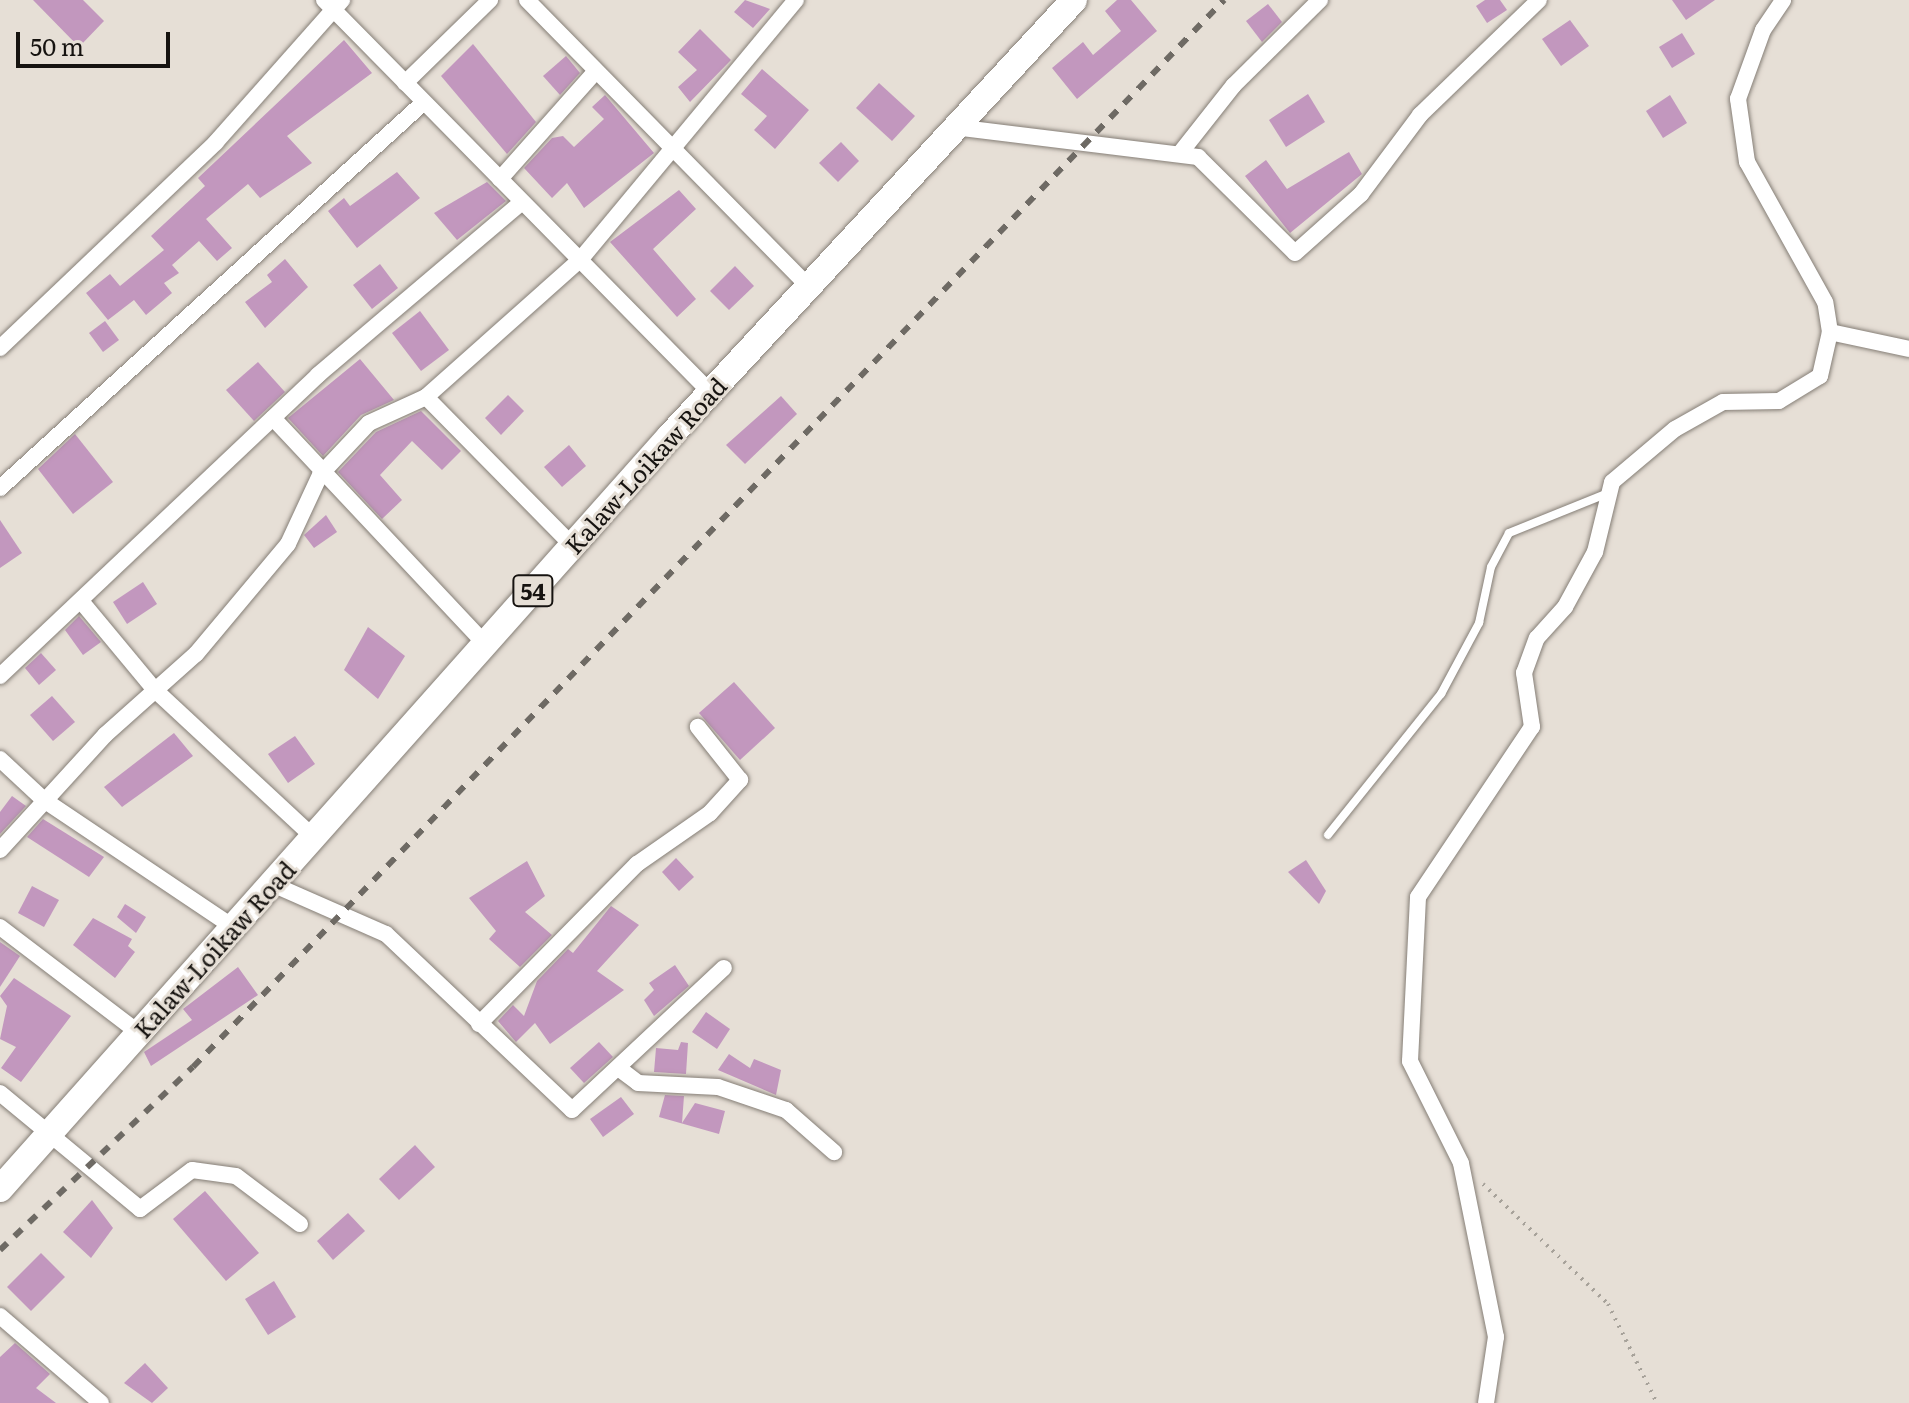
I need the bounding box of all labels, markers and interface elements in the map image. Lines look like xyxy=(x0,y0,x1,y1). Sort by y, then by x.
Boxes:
scale bar xyxy=(20,16,174,66)
text: 50 m xyxy=(30,28,84,63)
street label: Kalaw-Loikaw Road xyxy=(558,371,732,559)
road number: 54 xyxy=(511,573,555,609)
street label: Kalaw-Loikaw Road xyxy=(127,855,301,1043)

